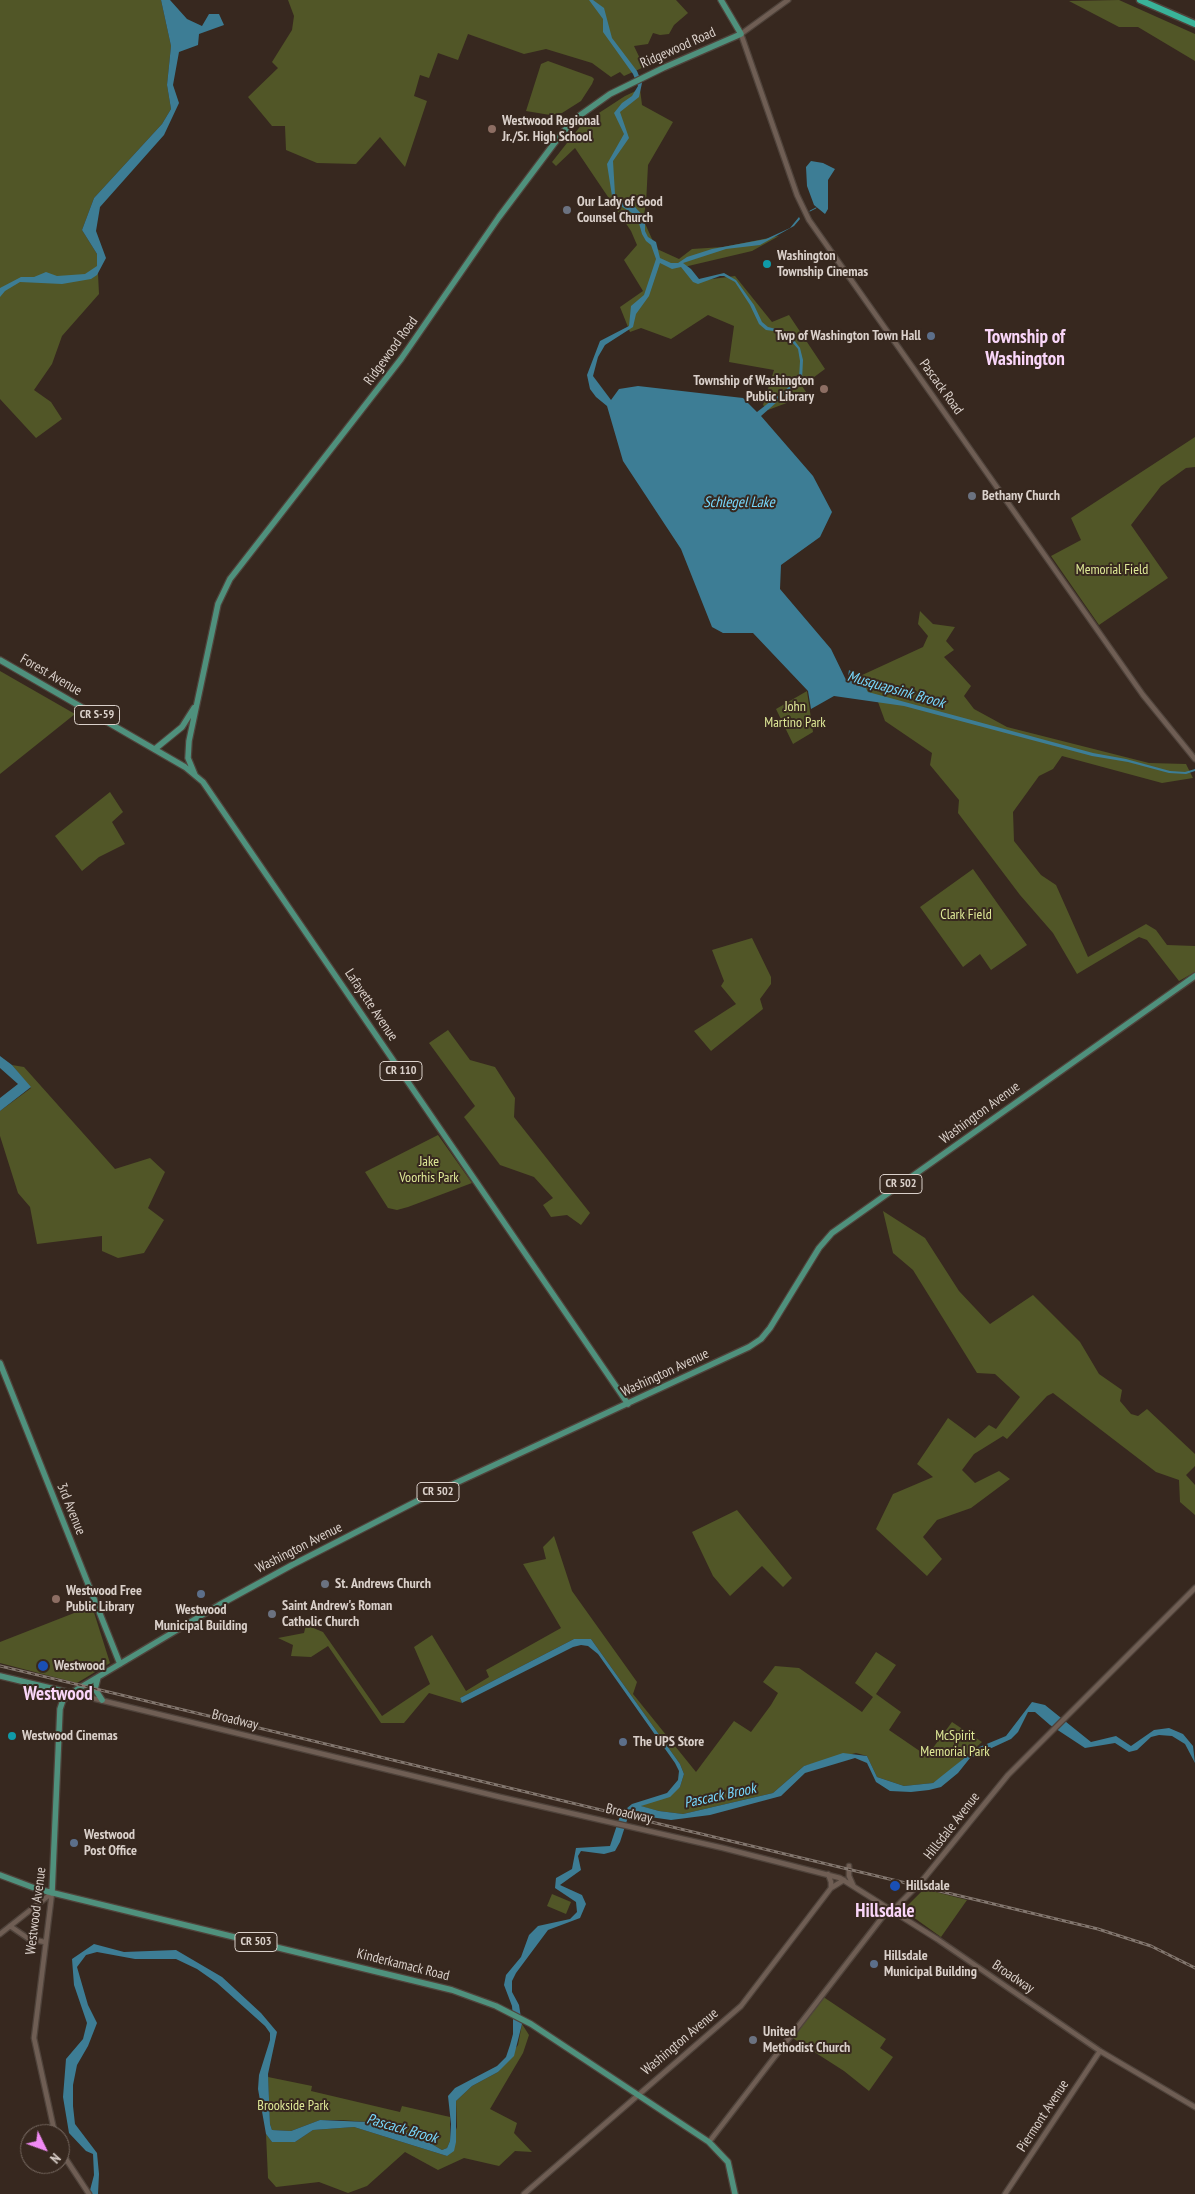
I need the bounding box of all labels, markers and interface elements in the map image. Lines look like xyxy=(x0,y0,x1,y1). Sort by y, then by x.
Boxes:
street label: Ridgewood Road xyxy=(638,24,718,72)
place label: Westwood Regional Jr./Sr. High School xyxy=(502,113,599,146)
marker: Westwood Regional Jr./Sr. High School xyxy=(486,123,498,135)
place label: Our Lady of Good Counsel Church xyxy=(577,194,663,226)
marker: Our Lady of Good Counsel Church xyxy=(561,204,573,216)
place label: Washington Township Cinemas xyxy=(777,248,868,280)
marker: Washington Township Cinemas xyxy=(761,258,773,270)
street label: Ridgewood Road xyxy=(360,313,422,389)
district label: Township of Washington xyxy=(985,327,1065,371)
place label: Twp of Washington Town Hall xyxy=(775,328,921,344)
marker: Twp of Washington Town Hall xyxy=(925,330,937,342)
street label: Pascack Road xyxy=(915,356,967,418)
place label: Township of Washington Public Library xyxy=(693,373,814,406)
marker: Township of Washington Public Library xyxy=(818,383,830,395)
place label: Bethany Church xyxy=(982,488,1060,504)
marker: Bethany Church xyxy=(966,490,978,502)
water label: Schlegel Lake xyxy=(703,494,775,512)
park label: Memorial Field xyxy=(1076,562,1148,578)
street label: Forest Avenue xyxy=(17,651,85,699)
water label: Musquapsink Brook xyxy=(845,667,947,713)
park label: John Martino Park xyxy=(764,699,826,732)
road number: CR S-59 xyxy=(74,706,120,724)
park label: Clark Field xyxy=(940,907,992,923)
street label: Lafayette Avenue xyxy=(341,966,401,1044)
road number: CR 110 xyxy=(380,1062,422,1080)
street label: Washington Avenue xyxy=(937,1078,1023,1148)
park label: Jake Voorhis Park xyxy=(399,1154,459,1186)
road number: CR 502 xyxy=(880,1174,922,1194)
street label: Washington Avenue xyxy=(618,1345,712,1401)
street label: 3rd Avenue xyxy=(53,1481,89,1537)
road number: CR 502 xyxy=(417,1482,459,1501)
street label: Washington Avenue xyxy=(253,1519,345,1577)
place label: St. Andrews Church xyxy=(335,1576,431,1592)
marker: St. Andrews Church xyxy=(319,1578,331,1590)
place label: Westwood Free Public Library xyxy=(66,1583,142,1615)
marker: Westwood Municipal Building xyxy=(195,1588,207,1600)
marker: Westwood Free Public Library xyxy=(50,1593,62,1605)
place label: Saint Andrew's Roman Catholic Church xyxy=(282,1598,392,1630)
place label: Westwood Municipal Building xyxy=(155,1602,247,1634)
marker: Saint Andrew's Roman Catholic Church xyxy=(266,1608,278,1620)
place label: Westwood xyxy=(54,1658,105,1674)
marker: Westwood xyxy=(36,1659,50,1673)
district label: Westwood xyxy=(23,1684,93,1706)
street label: Broadway xyxy=(210,1706,260,1734)
place label: Westwood Cinemas xyxy=(22,1728,118,1744)
park label: McSpirit Memorial Park xyxy=(920,1728,990,1760)
marker: Westwood Cinemas xyxy=(6,1730,18,1742)
place label: The UPS Store xyxy=(633,1734,704,1750)
marker: The UPS Store xyxy=(617,1736,629,1748)
water label: Pascack Brook xyxy=(682,1780,758,1812)
street label: Hillsdale Avenue xyxy=(920,1789,984,1863)
street label: Broadway xyxy=(604,1800,654,1828)
place label: Westwood Post Office xyxy=(84,1827,137,1860)
marker: Westwood Post Office xyxy=(68,1837,80,1849)
street label: Westwood Avenue xyxy=(22,1866,50,1956)
place label: Hillsdale xyxy=(906,1878,950,1894)
marker: Hillsdale xyxy=(888,1879,902,1893)
district label: Hillsdale xyxy=(855,1901,915,1923)
road number: CR 503 xyxy=(235,1932,277,1951)
street label: Kinderkamack Road xyxy=(355,1945,451,1985)
place label: Hillsdale Municipal Building xyxy=(884,1948,977,1980)
street label: Broadway xyxy=(989,1957,1037,1997)
marker: Hillsdale Municipal Building xyxy=(868,1958,880,1970)
street label: Washington Avenue xyxy=(638,2005,722,2079)
place label: United Methodist Church xyxy=(763,2024,850,2056)
marker: United Methodist Church xyxy=(747,2034,759,2046)
street label: Piermont Avenue xyxy=(1013,2077,1073,2155)
park label: Brookside Park xyxy=(257,2098,329,2114)
water label: Pascack Brook xyxy=(364,2110,440,2148)
north arrow xyxy=(20,2124,70,2174)
text: N xyxy=(46,2150,65,2167)

